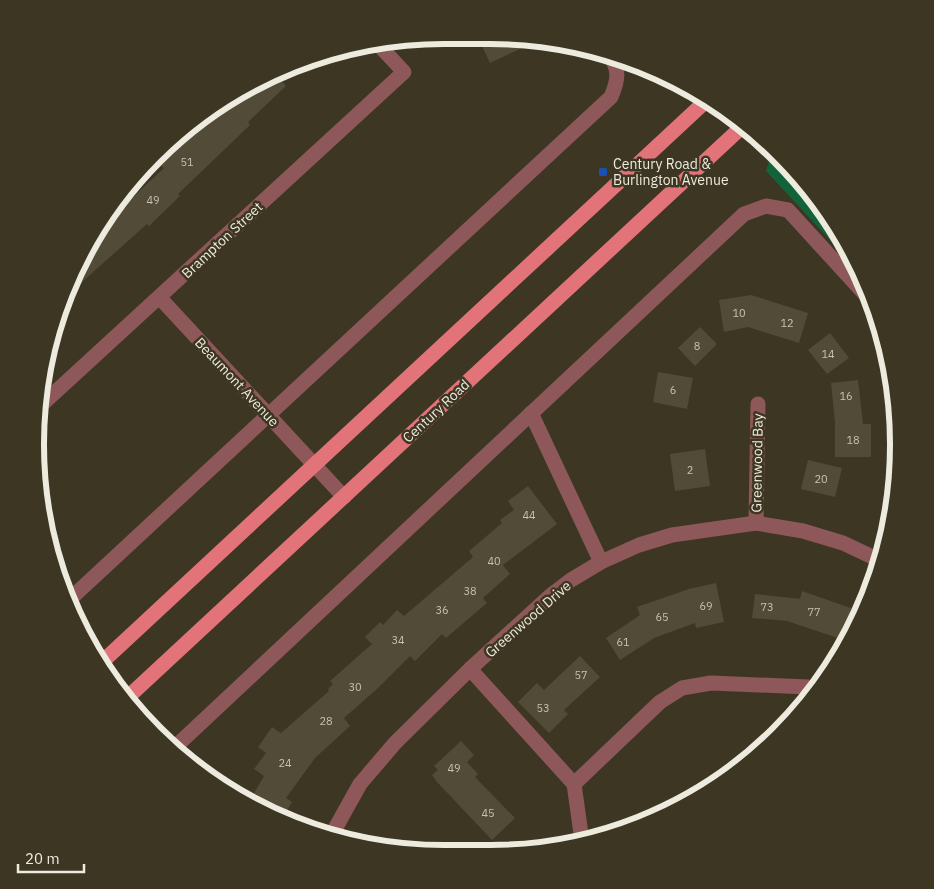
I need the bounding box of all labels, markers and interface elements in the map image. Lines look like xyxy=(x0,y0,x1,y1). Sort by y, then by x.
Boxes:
house number: 51 xyxy=(180,155,194,169)
place label: Century Road & Burlington Avenue xyxy=(613,155,729,189)
marker: Century Road & Burlington Avenue xyxy=(597,166,609,178)
house number: 49 xyxy=(146,193,160,207)
street label: Brampton Street xyxy=(178,198,266,282)
house number: 10 xyxy=(732,306,746,320)
house number: 12 xyxy=(780,316,794,330)
street label: Beaumont Avenue xyxy=(191,334,283,431)
house number: 8 xyxy=(694,339,700,353)
house number: 14 xyxy=(821,347,835,361)
street label: Century Road xyxy=(399,375,473,447)
house number: 6 xyxy=(670,383,676,397)
house number: 16 xyxy=(839,389,853,403)
street label: Greenwood Bay xyxy=(747,413,767,513)
house number: 18 xyxy=(846,433,860,447)
house number: 2 xyxy=(687,463,693,477)
house number: 20 xyxy=(814,472,828,486)
house number: 44 xyxy=(522,508,536,522)
house number: 40 xyxy=(487,554,501,568)
street label: Greenwood Drive xyxy=(481,576,575,661)
house number: 38 xyxy=(463,584,477,598)
house number: 69 xyxy=(699,599,713,613)
house number: 73 xyxy=(760,600,774,614)
house number: 36 xyxy=(435,603,449,617)
house number: 77 xyxy=(807,605,821,619)
house number: 65 xyxy=(655,610,669,624)
house number: 34 xyxy=(391,633,405,647)
house number: 61 xyxy=(616,635,630,649)
house number: 57 xyxy=(574,668,588,682)
house number: 30 xyxy=(348,680,362,694)
house number: 53 xyxy=(536,701,550,715)
house number: 28 xyxy=(319,714,333,728)
house number: 24 xyxy=(278,756,292,770)
house number: 49 xyxy=(447,761,461,775)
house number: 45 xyxy=(481,806,495,820)
scale bar xyxy=(18,842,84,874)
text: 20 m xyxy=(25,849,60,868)

